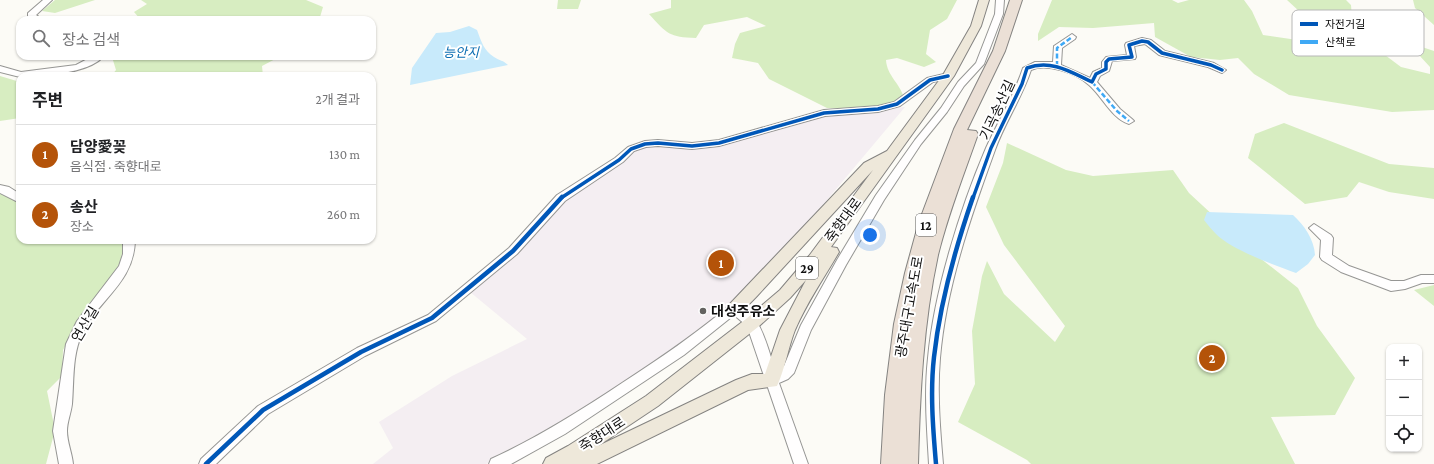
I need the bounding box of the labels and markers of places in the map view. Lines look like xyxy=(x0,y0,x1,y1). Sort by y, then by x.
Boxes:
pin: 1 xyxy=(708,248,734,278)
place label: 대성주유소 xyxy=(711,303,776,319)
marker: 대성주유소 xyxy=(698,306,708,316)
pin: 2 xyxy=(1199,343,1225,373)

